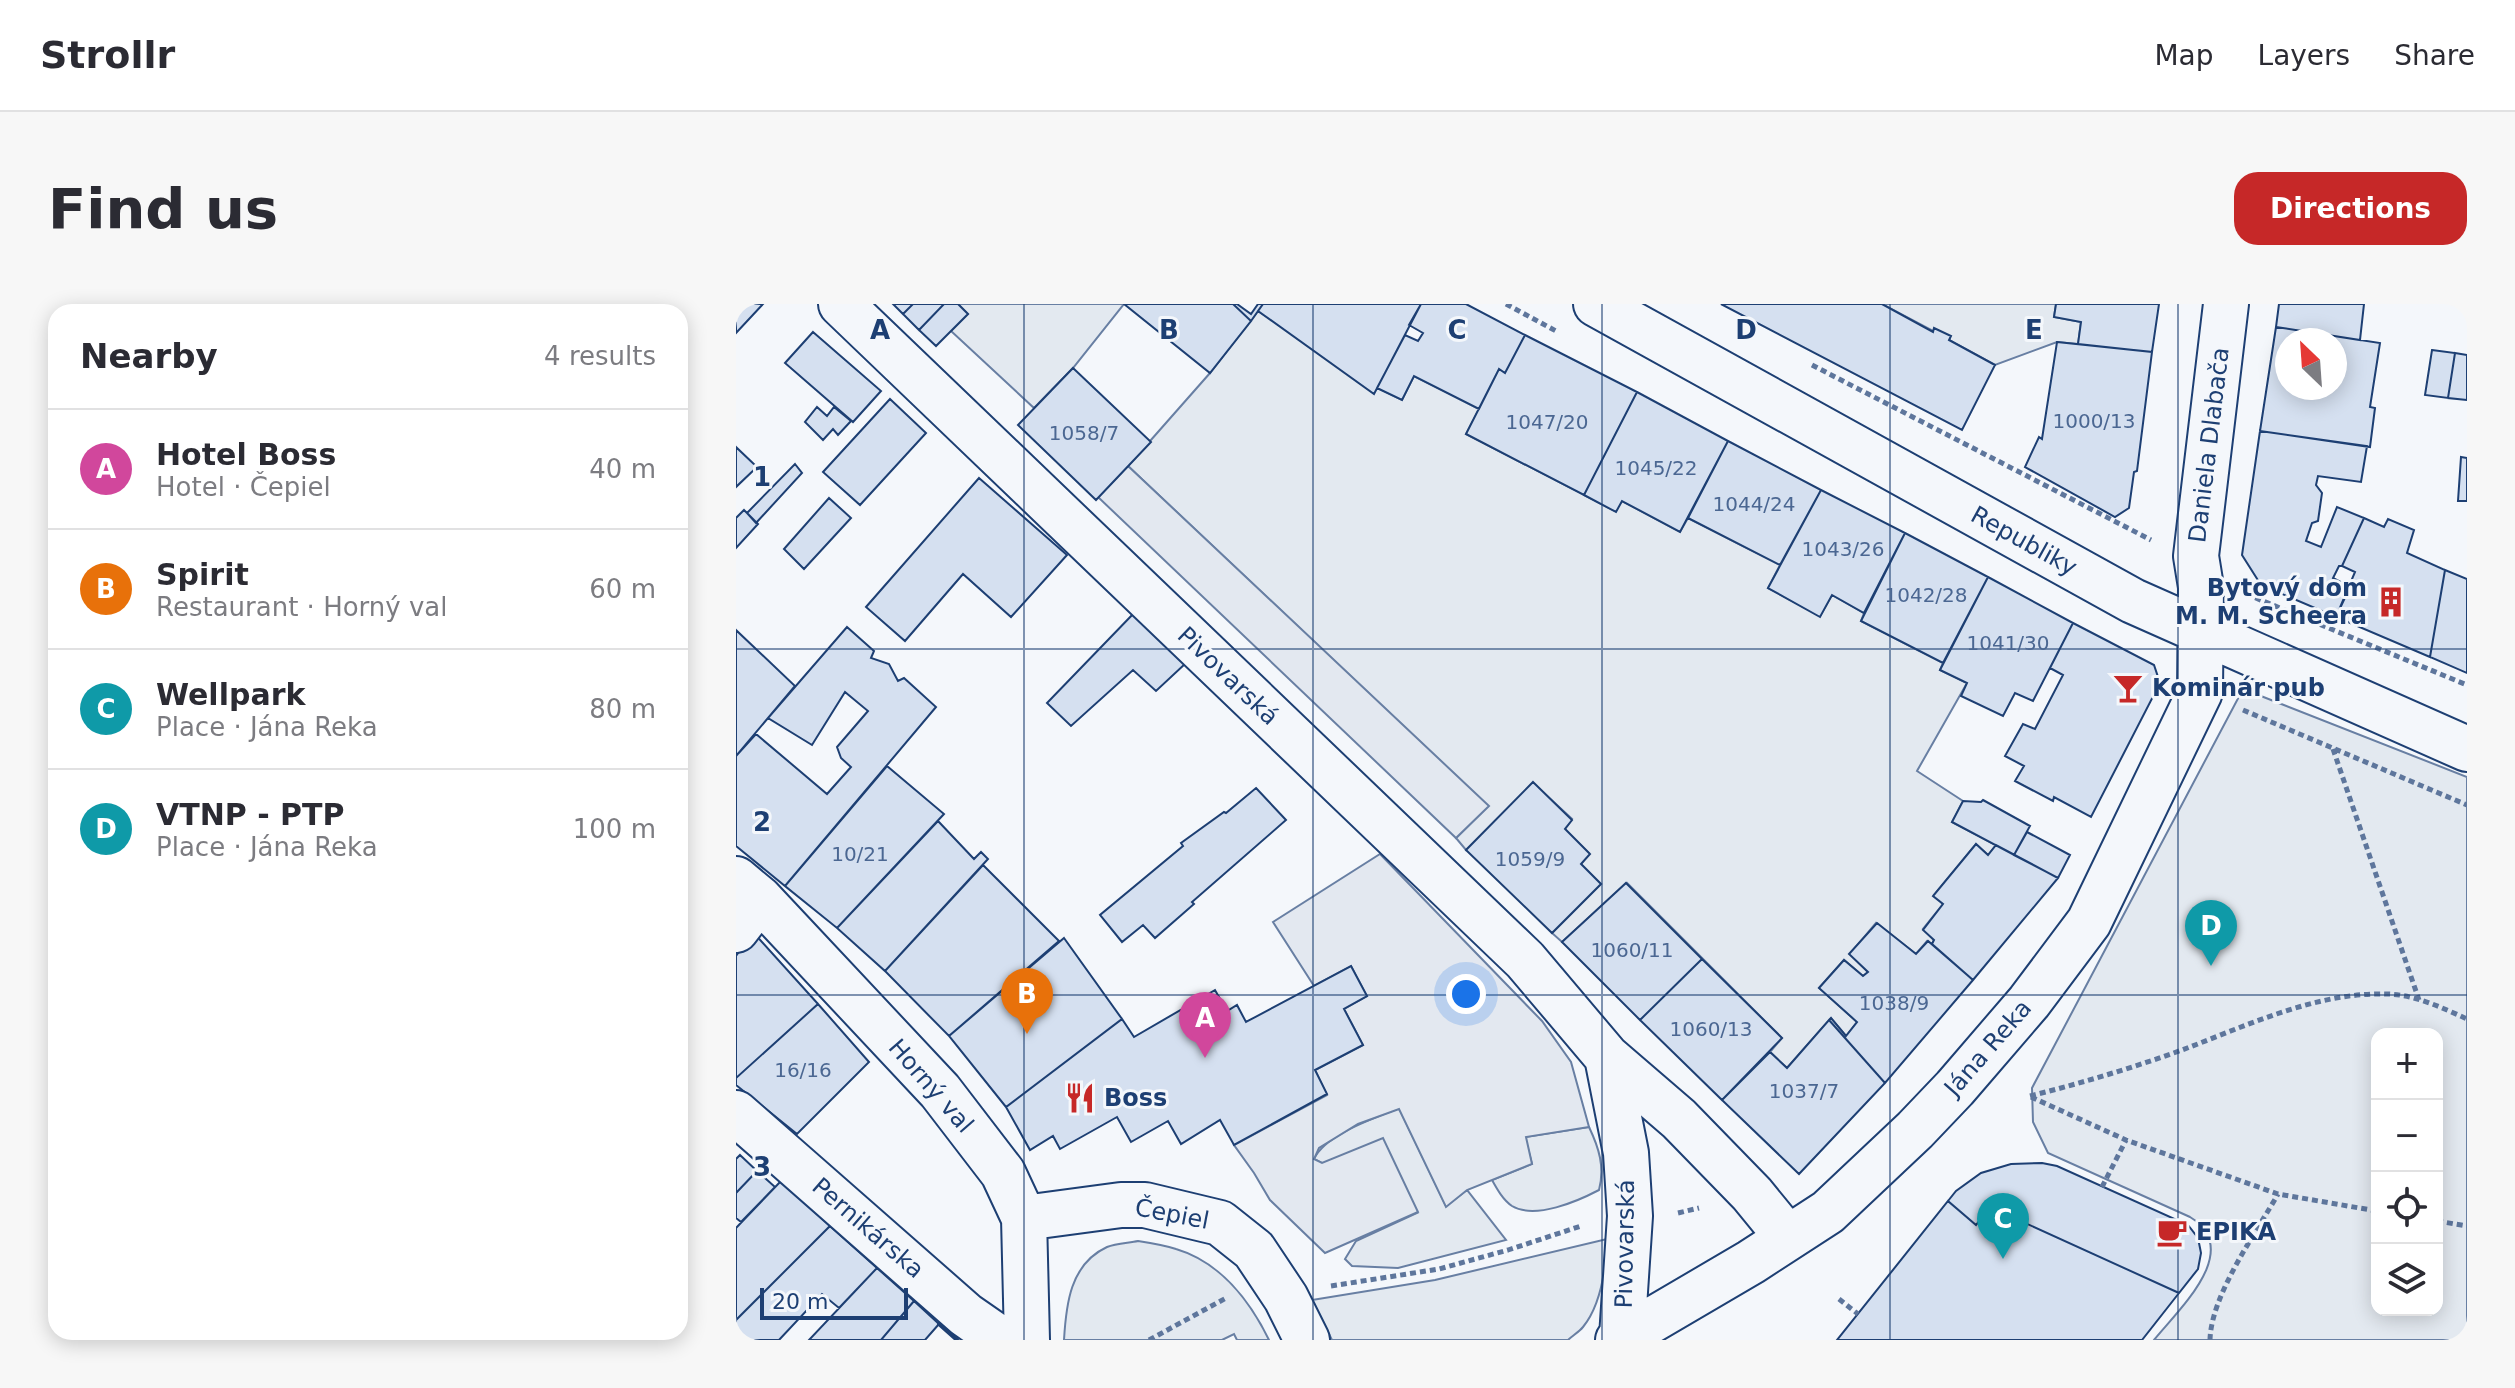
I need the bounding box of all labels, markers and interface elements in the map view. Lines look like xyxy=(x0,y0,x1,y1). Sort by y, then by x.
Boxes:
text: Strollr xyxy=(40,33,175,77)
text: Map xyxy=(2154,39,2214,72)
text: Layers xyxy=(2258,39,2350,72)
text: Share xyxy=(2394,39,2475,72)
button: Directions xyxy=(2234,172,2467,245)
text: Find us xyxy=(48,176,278,241)
text: A xyxy=(870,315,890,345)
text: B xyxy=(1159,315,1179,345)
text: C xyxy=(1447,315,1467,345)
text: D xyxy=(1735,315,1757,345)
text: E xyxy=(2025,315,2043,345)
north arrow xyxy=(2275,328,2347,400)
text: Nearby xyxy=(80,336,218,376)
text: 4 results xyxy=(544,341,656,371)
street label: Daniela Dlabača xyxy=(2183,346,2235,544)
house number: 1000/13 xyxy=(2052,409,2136,433)
house number: 1047/20 xyxy=(1505,410,1589,434)
house number: 1058/7 xyxy=(1049,421,1119,445)
text: Hotel Boss xyxy=(156,437,336,472)
text: A xyxy=(96,454,116,484)
text: 40 m xyxy=(589,454,656,484)
house number: 1045/22 xyxy=(1614,456,1698,480)
text: 1 xyxy=(753,462,771,492)
text: Hotel · Čepiel xyxy=(156,472,331,502)
house number: 1044/24 xyxy=(1712,492,1796,516)
street label: Republiky xyxy=(1966,500,2082,582)
house number: 1043/26 xyxy=(1801,537,1885,561)
text: Spirit xyxy=(156,557,249,592)
text: B xyxy=(96,574,116,604)
text: 60 m xyxy=(589,574,656,604)
place label: Bytový dom M. M. Scheera xyxy=(2175,574,2367,630)
house number: 1042/28 xyxy=(1884,583,1968,607)
building icon: Bytový dom M. M. Scheera xyxy=(2374,585,2408,619)
text: Restaurant · Horný val xyxy=(156,592,448,622)
street label: Pivovarská xyxy=(1172,621,1284,731)
house number: 1041/30 xyxy=(1966,631,2050,655)
bar icon: Kominár pub xyxy=(2111,671,2145,705)
place label: Kominár pub xyxy=(2152,674,2325,702)
text: Wellpark xyxy=(156,677,305,712)
text: C xyxy=(96,694,116,724)
text: 80 m xyxy=(589,694,656,724)
text: Place · Jána Reka xyxy=(156,712,378,742)
text: VTNP - PTP xyxy=(156,797,345,832)
text: 2 xyxy=(753,807,771,837)
text: D xyxy=(95,814,117,844)
text: 100 m xyxy=(573,814,656,844)
text: Place · Jána Reka xyxy=(156,832,378,862)
house number: 10/21 xyxy=(831,842,889,866)
house number: 1059/9 xyxy=(1495,847,1565,871)
pin: D xyxy=(2185,900,2237,966)
house number: 1060/11 xyxy=(1590,938,1674,962)
pin: B xyxy=(1001,968,1053,1034)
your location xyxy=(1446,974,1486,1014)
house number: 1038/9 xyxy=(1859,991,1929,1015)
pin: A xyxy=(1179,992,1231,1058)
street label: Jána Reka xyxy=(1937,994,2037,1103)
house number: 1060/13 xyxy=(1669,1017,1753,1041)
map controls xyxy=(2371,1028,2443,1316)
button: + xyxy=(2371,1028,2443,1100)
street label: Horný val xyxy=(883,1033,979,1139)
house number: 16/16 xyxy=(774,1058,832,1082)
house number: 1037/7 xyxy=(1769,1079,1839,1103)
restaurant icon: Boss xyxy=(1063,1081,1097,1115)
place label: Boss xyxy=(1104,1084,1167,1112)
button: − xyxy=(2371,1100,2443,1172)
text: 3 xyxy=(753,1152,771,1182)
street label: Pernikárska xyxy=(807,1172,929,1284)
button: locate xyxy=(2371,1172,2443,1244)
street label: Pivovarská xyxy=(1610,1179,1640,1309)
street label: Čepiel xyxy=(1133,1191,1212,1235)
pin: C xyxy=(1977,1193,2029,1259)
cafe icon: EPIKA xyxy=(2155,1215,2189,1249)
place label: EPIKA xyxy=(2196,1218,2277,1246)
button: layers xyxy=(2371,1244,2443,1316)
scale bar xyxy=(760,1284,908,1320)
text: 20 m xyxy=(772,1289,828,1314)

